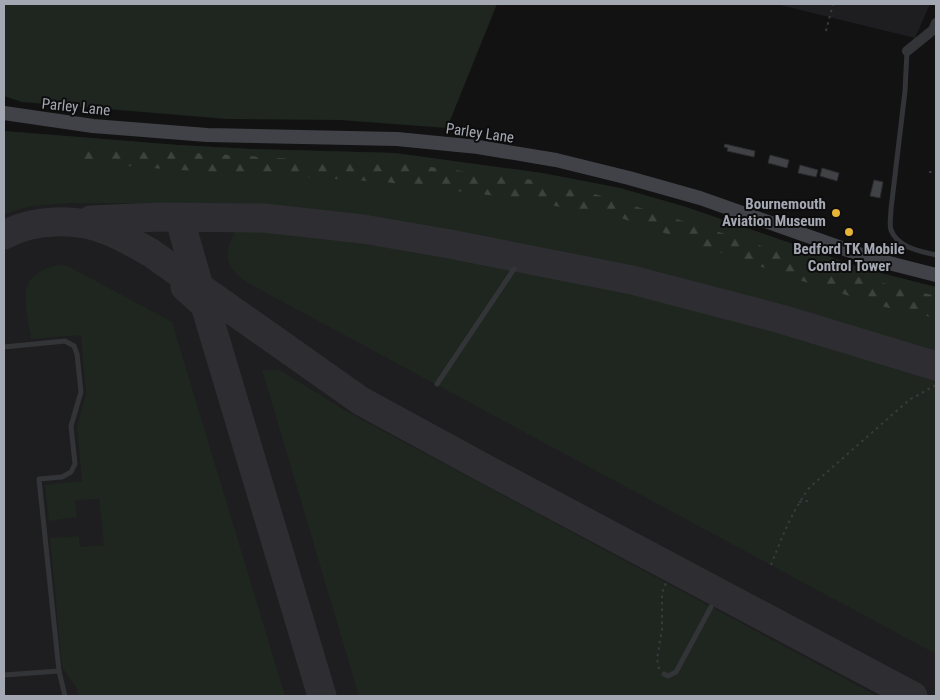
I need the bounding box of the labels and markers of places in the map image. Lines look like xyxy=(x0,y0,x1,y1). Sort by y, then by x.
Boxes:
place label: Bournemouth Aviation Museum xyxy=(722,195,826,230)
marker: Bournemouth Aviation Museum xyxy=(830,207,842,219)
marker: Bedford TK Mobile Control Tower xyxy=(843,226,855,238)
place label: Bedford TK Mobile Control Tower xyxy=(793,240,905,275)

